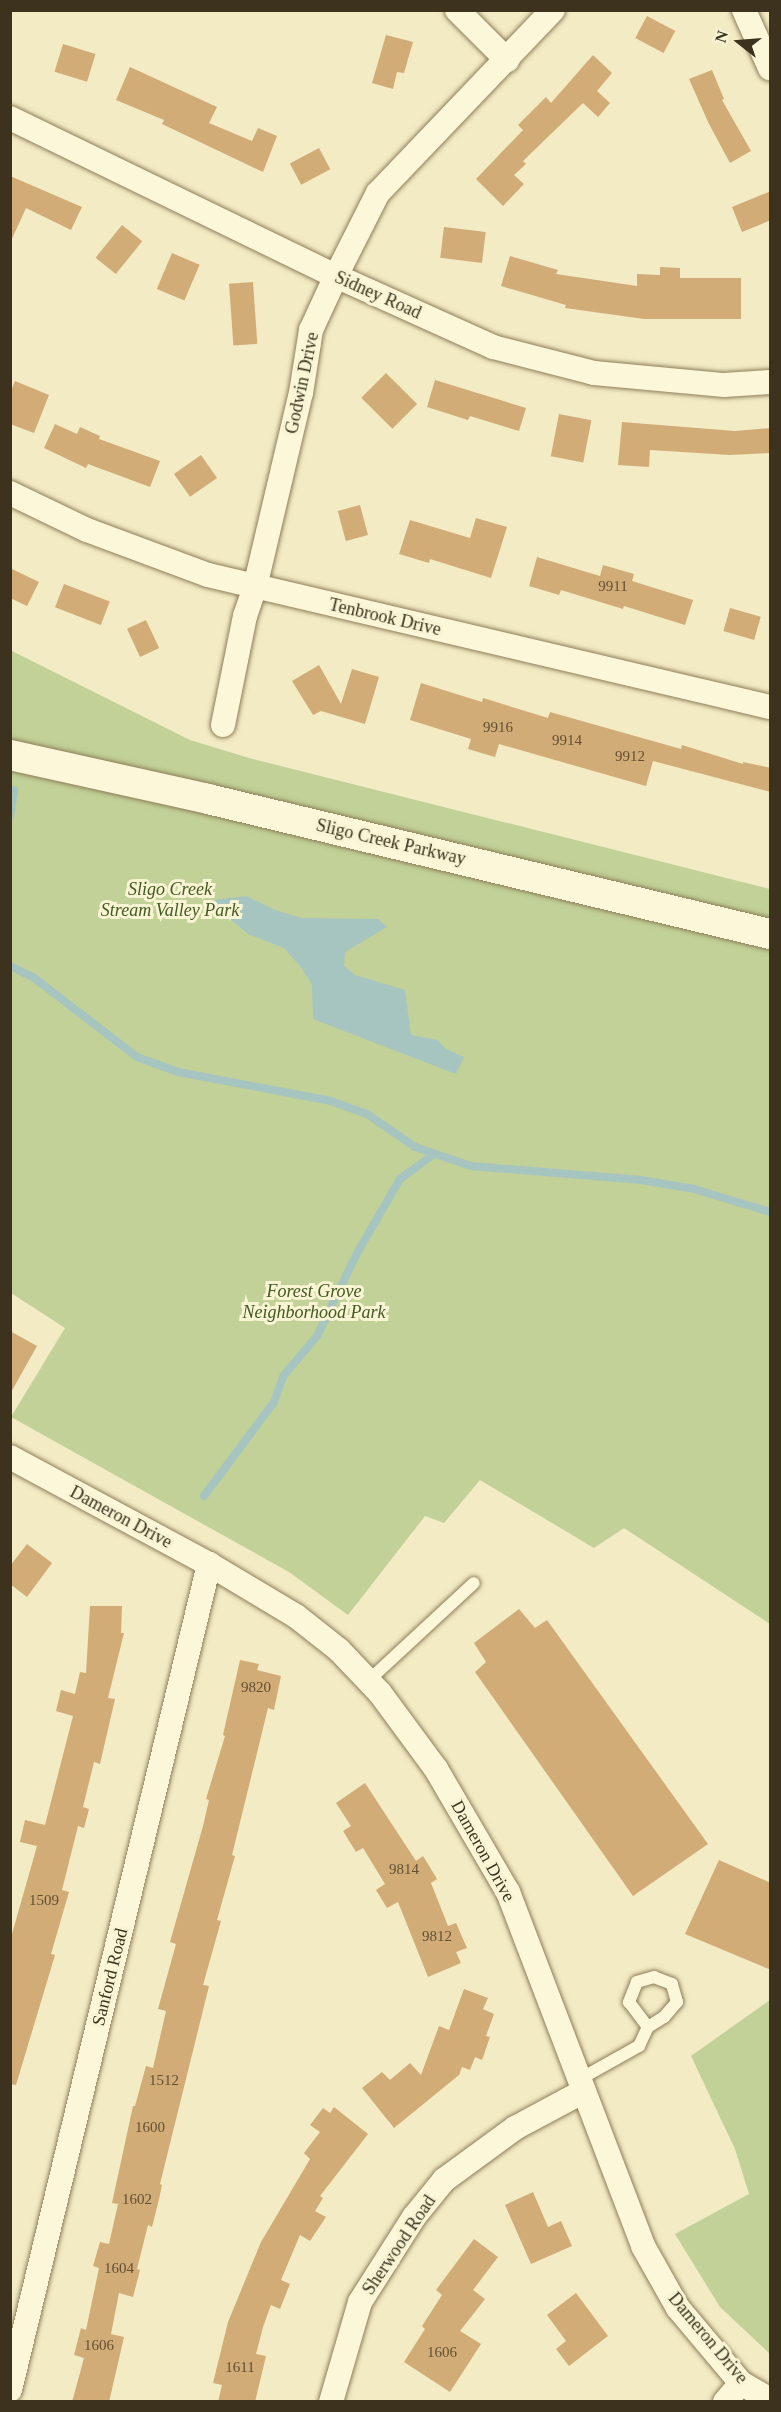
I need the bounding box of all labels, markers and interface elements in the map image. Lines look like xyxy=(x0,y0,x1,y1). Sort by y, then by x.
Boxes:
north arrow xyxy=(709,12,769,72)
text: N xyxy=(711,29,731,45)
street label: Sidney Road xyxy=(331,266,425,324)
street label: Godwin Drive xyxy=(281,330,323,436)
house number: 9911 xyxy=(598,578,628,596)
street label: Tenbrook Drive xyxy=(327,594,443,640)
house number: 9916 xyxy=(483,719,513,737)
house number: 9914 xyxy=(552,732,582,750)
house number: 9912 xyxy=(615,748,645,766)
street label: Sligo Creek Parkway xyxy=(314,814,468,870)
park label: Sligo Creek Stream Valley Park xyxy=(101,879,239,922)
park label: Forest Grove Neighborhood Park xyxy=(242,1281,386,1324)
street label: Dameron Drive xyxy=(66,1481,176,1553)
house number: 9820 xyxy=(241,1679,271,1697)
street label: Dameron Drive xyxy=(446,1797,520,1905)
house number: 9814 xyxy=(389,1861,419,1879)
house number: 1509 xyxy=(29,1892,59,1910)
street label: Sanford Road xyxy=(87,1926,133,2028)
house number: 9812 xyxy=(422,1928,452,1946)
house number: 1512 xyxy=(149,2072,179,2090)
house number: 1600 xyxy=(135,2119,165,2137)
house number: 1602 xyxy=(122,2191,152,2209)
street label: Sherwood Road xyxy=(358,2191,440,2299)
house number: 1604 xyxy=(104,2260,134,2278)
street label: Dameron Drive xyxy=(664,2288,752,2388)
house number: 1606 xyxy=(84,2337,114,2355)
house number: 1606 xyxy=(427,2344,457,2362)
house number: 1611 xyxy=(225,2359,255,2377)

